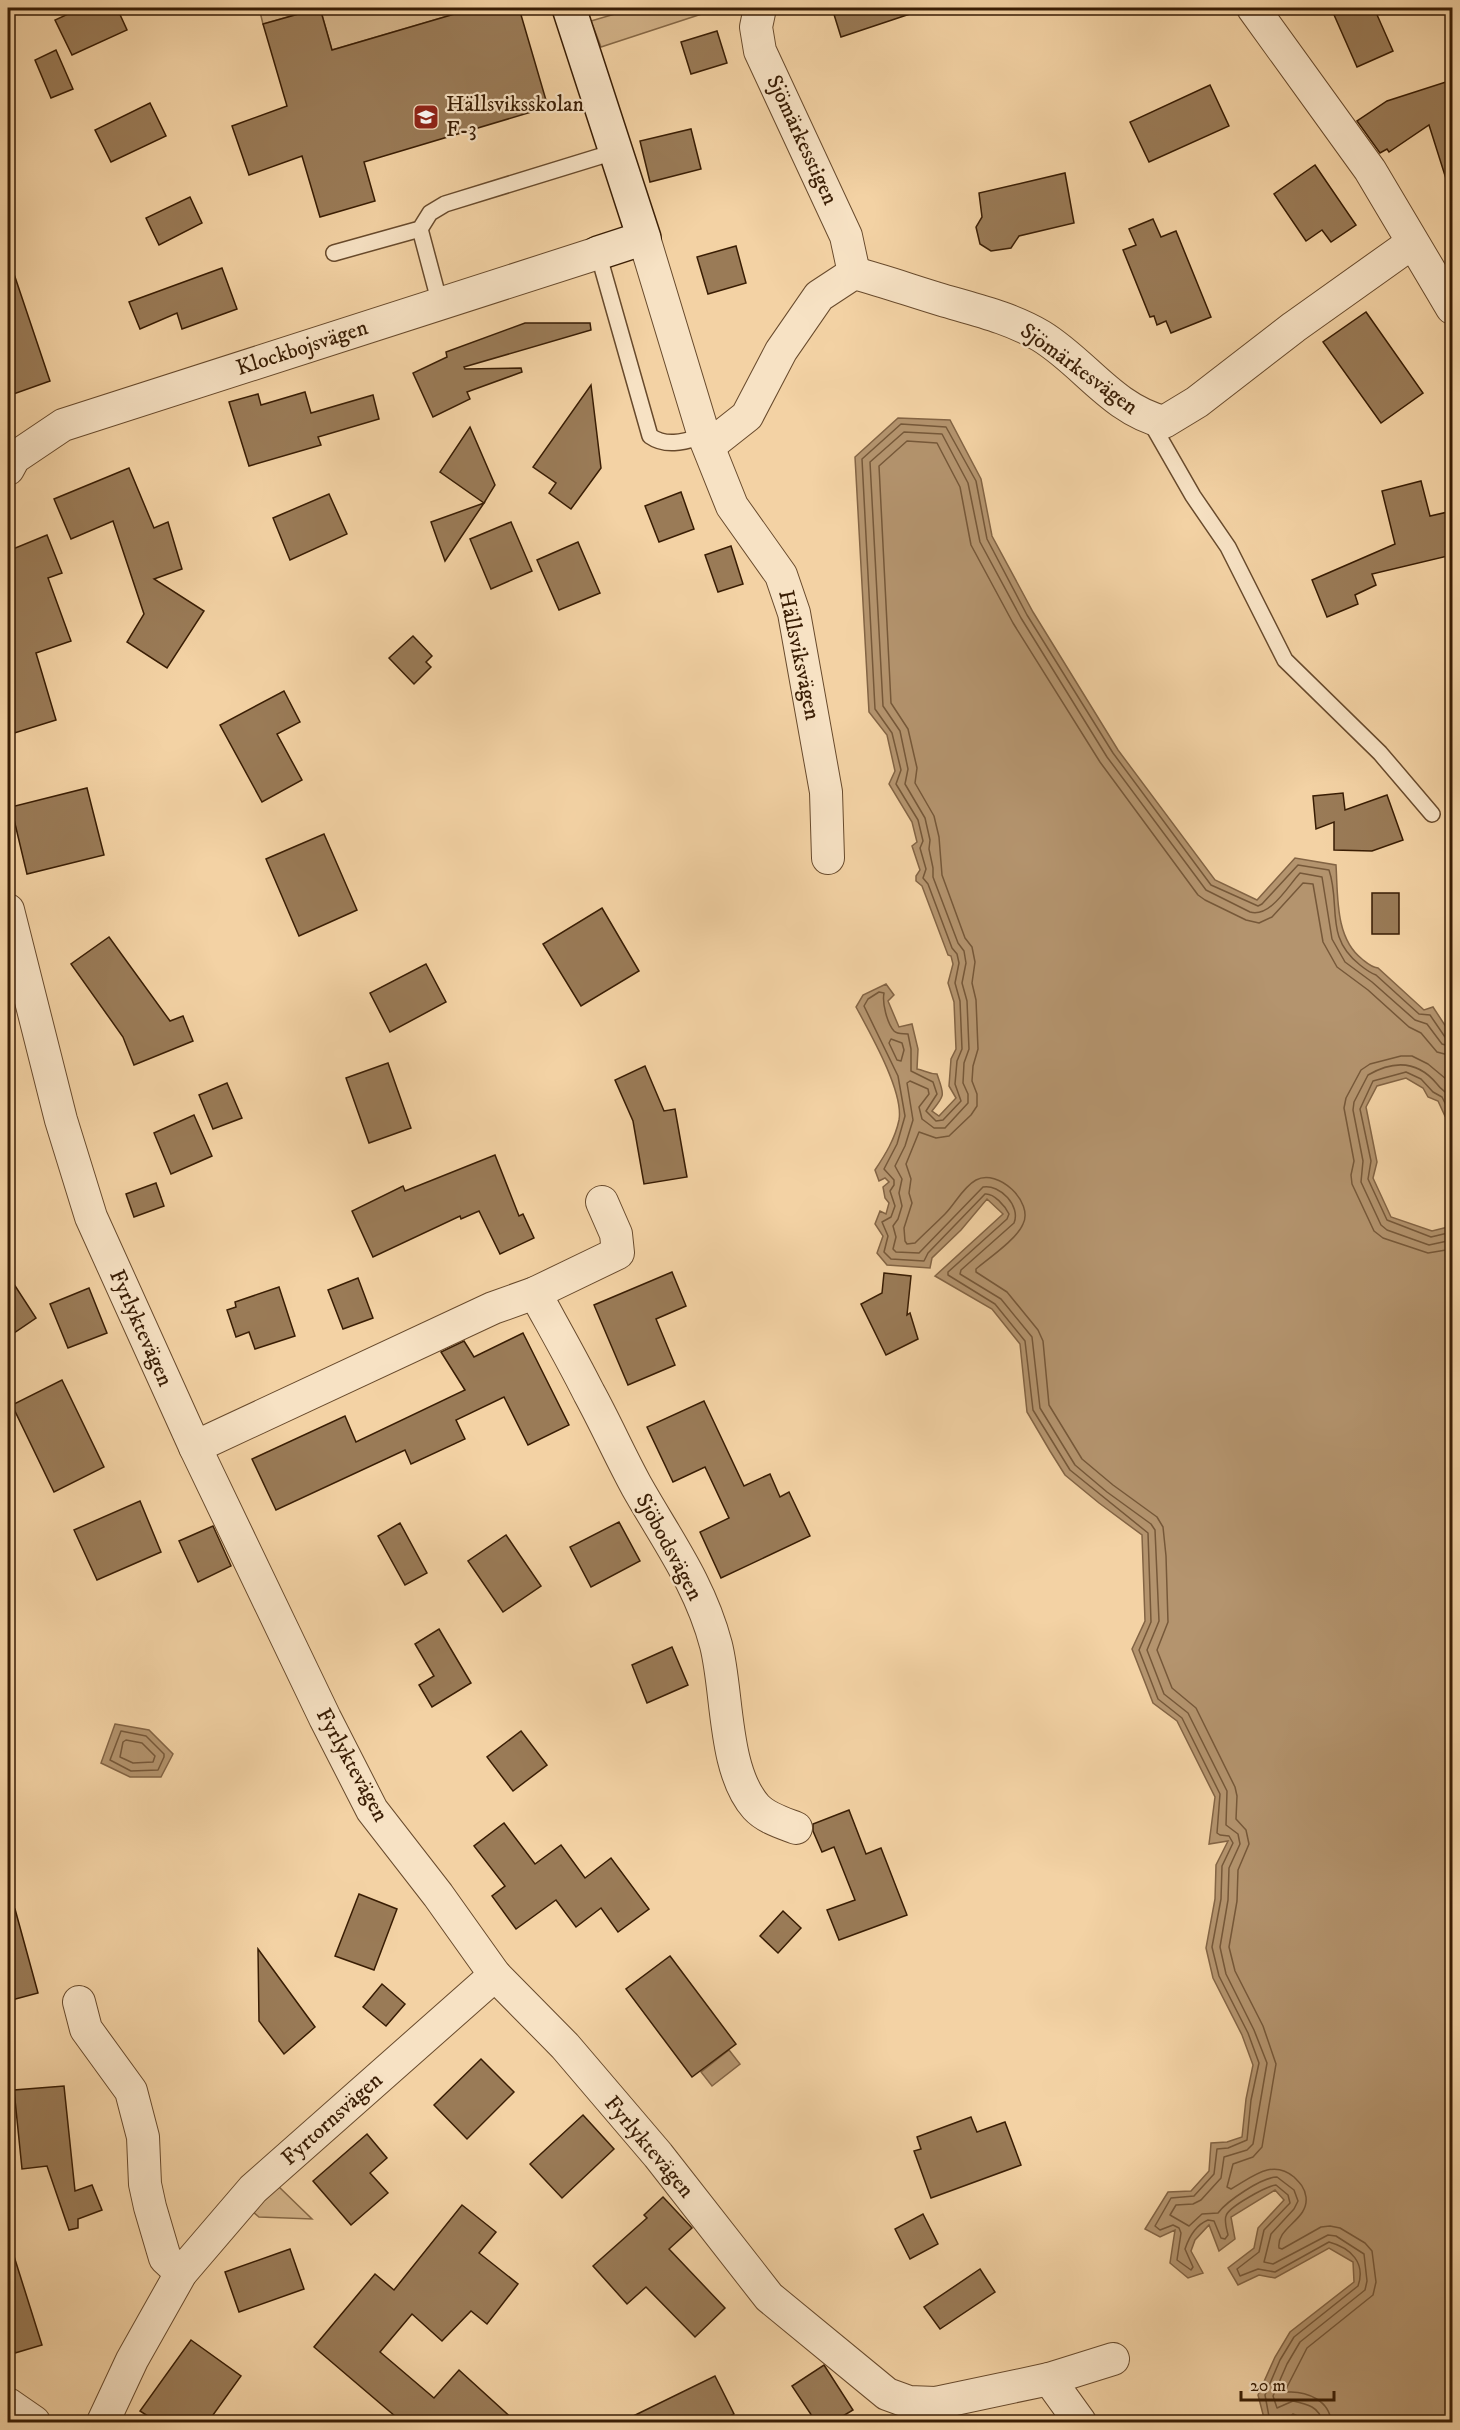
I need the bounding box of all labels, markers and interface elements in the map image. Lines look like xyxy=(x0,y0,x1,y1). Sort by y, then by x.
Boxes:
street label: Sjömärkesstigen xyxy=(760,71,844,210)
place label: Hällsviksskolan F-3 xyxy=(446,91,585,143)
school or university icon: Hällsviksskolan F-3 xyxy=(411,102,441,132)
street label: Klockbojsvägen xyxy=(233,314,372,382)
street label: Sjömärkesvägen xyxy=(1015,317,1144,421)
street label: Hällsviksvägen xyxy=(772,587,826,723)
street label: Fyrlyktevägen xyxy=(103,1265,179,1391)
street label: Sjöbodsvägen xyxy=(630,1489,709,1606)
street label: Fyrlyktevägen xyxy=(310,1704,394,1827)
street label: Fyrtornsvägen xyxy=(276,2066,388,2171)
street label: Fyrlyktevägen xyxy=(598,2090,700,2204)
scale bar xyxy=(1241,2364,1334,2402)
text: 20 m xyxy=(1250,2375,1286,2397)

